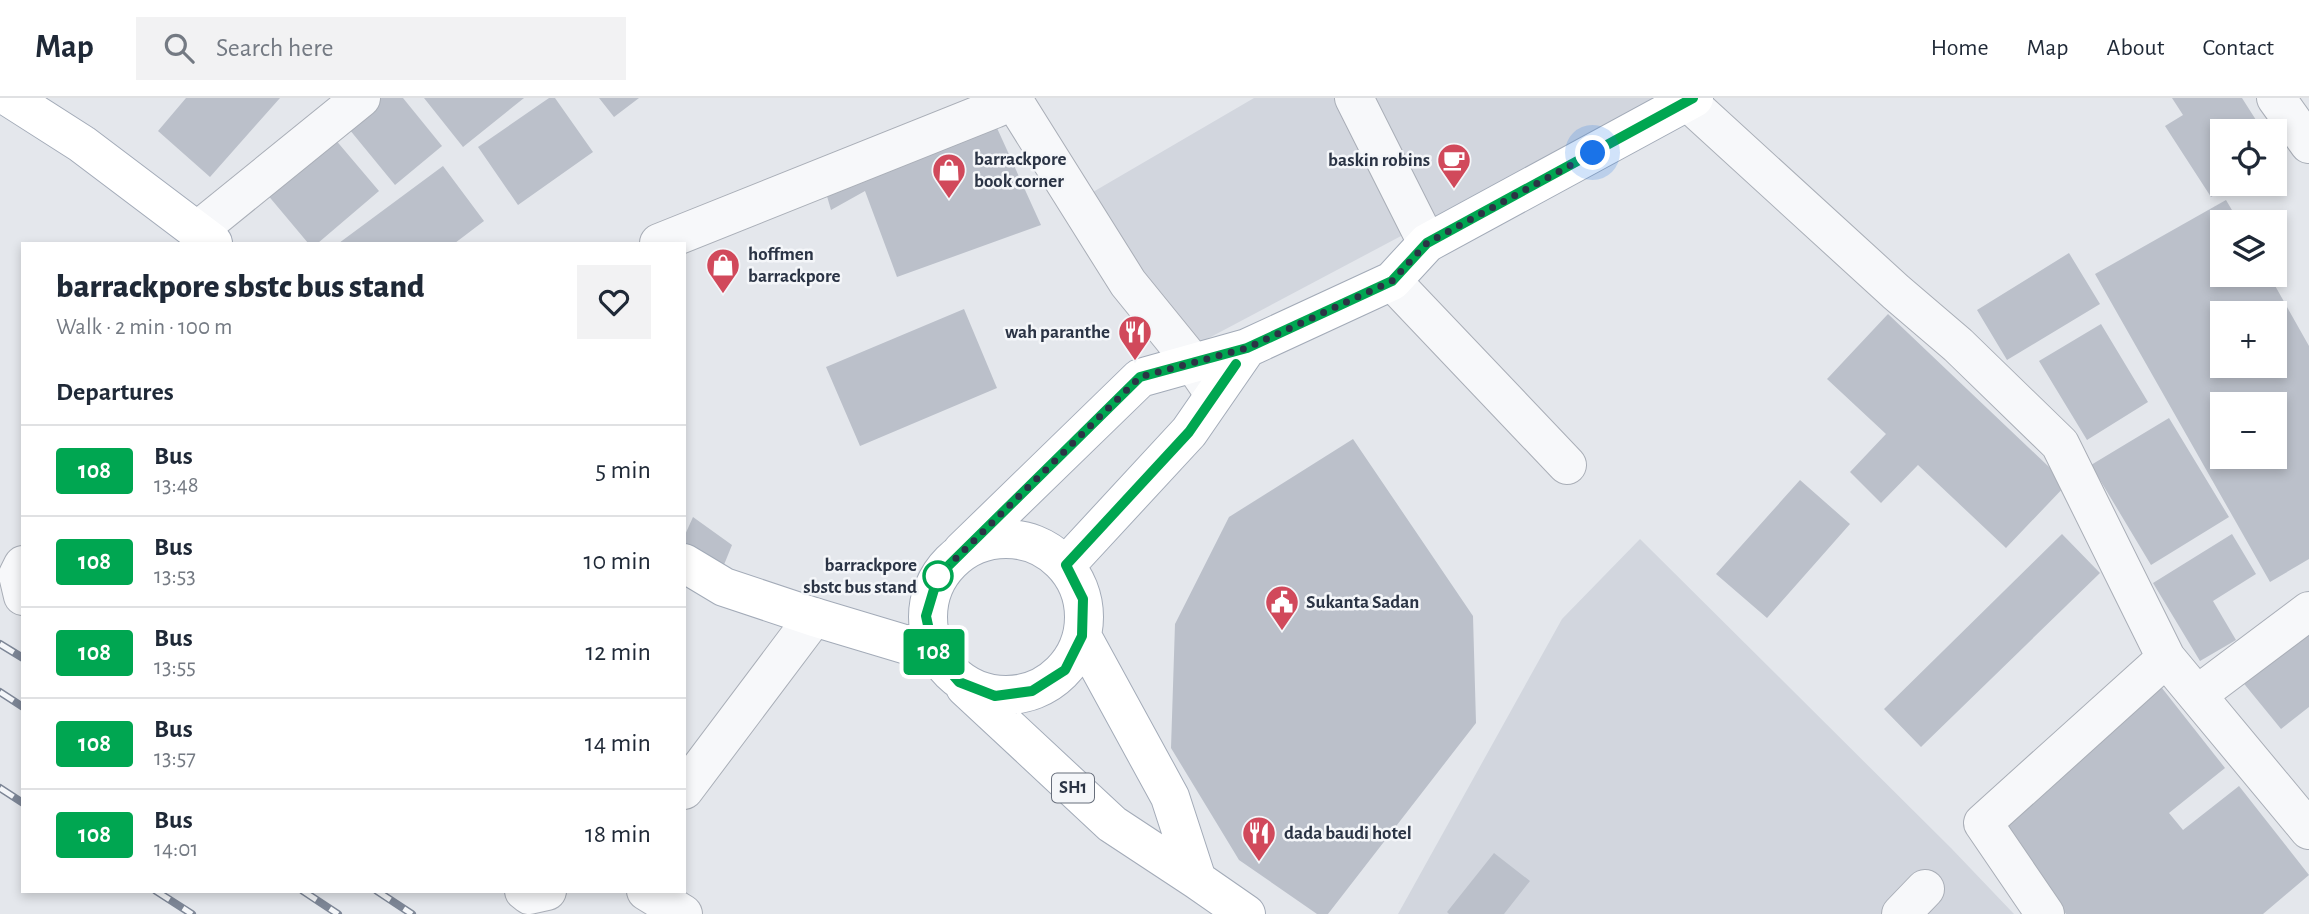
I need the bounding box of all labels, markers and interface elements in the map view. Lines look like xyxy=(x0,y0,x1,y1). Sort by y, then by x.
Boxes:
search box xyxy=(136,17,626,80)
icon: search xyxy=(160,29,198,67)
text: Map xyxy=(35,31,94,64)
text: Search here xyxy=(216,35,334,61)
text: Home xyxy=(1931,36,1989,60)
text: Map xyxy=(2027,36,2069,60)
text: About xyxy=(2107,36,2164,60)
text: Contact xyxy=(2202,36,2274,60)
map controls xyxy=(2210,119,2287,469)
button: locate xyxy=(2210,119,2287,196)
your location xyxy=(1575,135,1610,170)
cafe icon: baskin robins xyxy=(1435,141,1473,190)
place label: barrackpore book corner xyxy=(974,150,1067,191)
shop icon: barrackpore book corner xyxy=(930,151,968,200)
place label: baskin robins xyxy=(1328,151,1430,170)
button: layers xyxy=(2210,210,2287,287)
place label: hoffmen barrackpore xyxy=(748,245,841,286)
shop icon: hoffmen barrackpore xyxy=(704,246,742,295)
button: heart xyxy=(577,265,651,339)
text: barrackpore sbstc bus stand xyxy=(56,271,425,304)
button: + xyxy=(2210,301,2287,378)
restaurant icon: wah paranthe xyxy=(1116,313,1154,362)
text: Walk · 2 min · 100 m xyxy=(56,316,232,339)
place label: wah paranthe xyxy=(1005,323,1110,342)
text: Departures xyxy=(56,379,174,405)
button: − xyxy=(2210,392,2287,469)
text: Bus xyxy=(154,443,193,469)
text: 5 min xyxy=(595,457,651,483)
text: 108 xyxy=(78,459,111,483)
text: 13:48 xyxy=(154,474,199,497)
text: Bus xyxy=(154,534,193,560)
text: 10 min xyxy=(584,548,651,574)
text: 108 xyxy=(78,550,111,574)
place label: barrackpore sbstc bus stand xyxy=(803,556,917,597)
marker: barrackpore sbstc bus stand xyxy=(923,561,953,591)
text: 13:53 xyxy=(154,565,196,588)
public building icon: Sukanta Sadan xyxy=(1263,583,1301,632)
place label: Sukanta Sadan xyxy=(1306,593,1419,612)
text: Bus xyxy=(154,625,193,651)
line badge: 108 xyxy=(894,629,974,675)
text: 12 min xyxy=(585,639,651,665)
text: 108 xyxy=(918,640,950,664)
text: 108 xyxy=(78,641,111,665)
text: 13:55 xyxy=(154,656,196,679)
text: Bus xyxy=(154,716,193,742)
text: 14 min xyxy=(585,730,651,756)
text: 108 xyxy=(78,732,111,756)
text: 13:57 xyxy=(154,747,196,770)
road number: SH1 xyxy=(1052,774,1094,802)
text: Bus xyxy=(154,807,193,833)
restaurant icon: dada baudi hotel xyxy=(1240,814,1278,863)
text: 18 min xyxy=(585,821,651,847)
text: 108 xyxy=(78,823,111,847)
place label: dada baudi hotel xyxy=(1284,824,1412,843)
text: 14:01 xyxy=(154,838,198,861)

